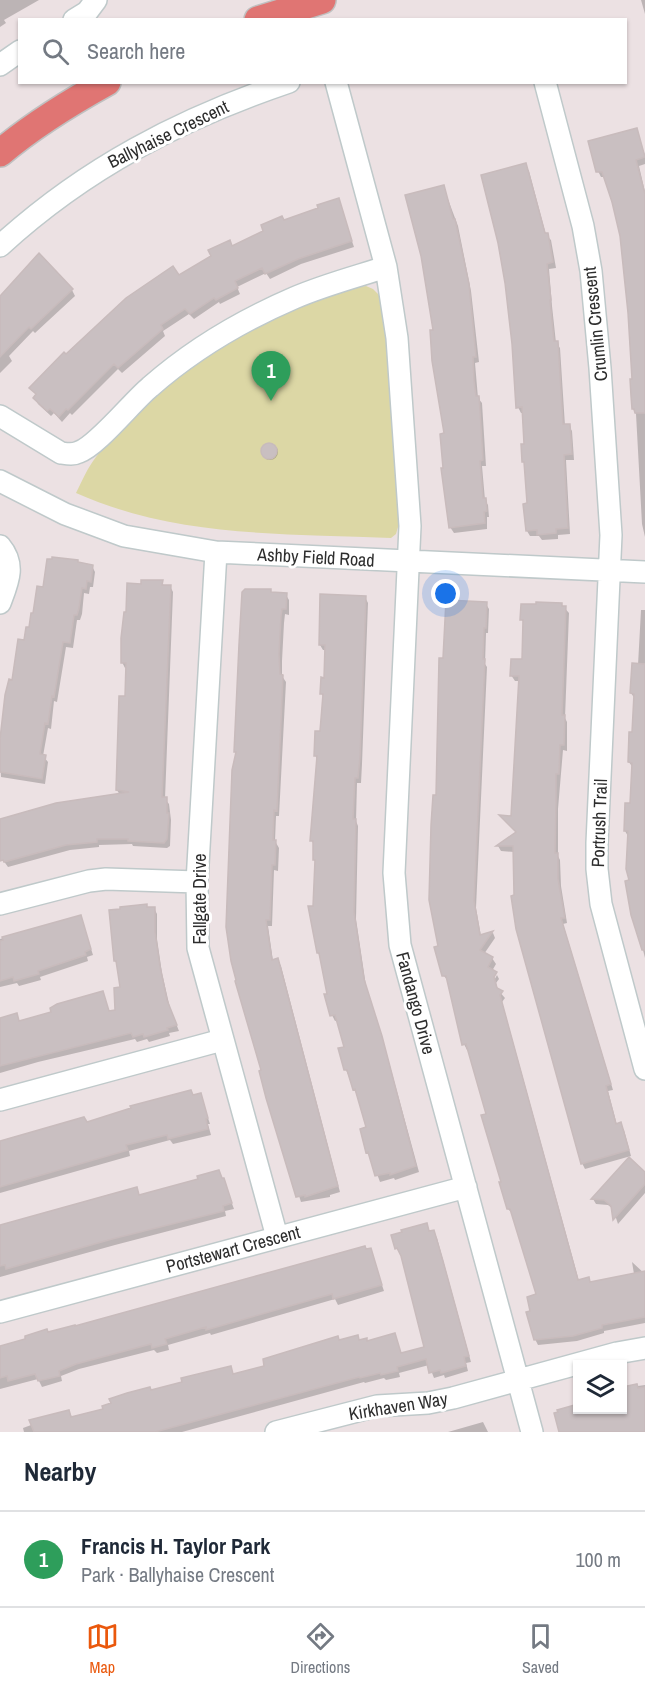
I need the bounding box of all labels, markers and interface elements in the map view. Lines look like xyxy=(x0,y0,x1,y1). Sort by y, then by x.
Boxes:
search box xyxy=(18,18,627,84)
icon: search xyxy=(39,35,72,68)
text: Search here xyxy=(87,36,185,66)
street label: Ballyhaise Crescent xyxy=(104,94,232,174)
street label: Crumlin Crescent xyxy=(577,266,613,382)
pin: 1 xyxy=(252,352,290,401)
street label: Ashby Field Road xyxy=(256,541,375,573)
your location xyxy=(431,579,460,608)
street label: Portrush Trail xyxy=(585,778,613,868)
street label: Fallgate Drive xyxy=(187,853,212,945)
street label: Fandango Drive xyxy=(390,949,442,1057)
street label: Portstewart Crescent xyxy=(163,1219,303,1279)
map controls xyxy=(573,1360,627,1414)
button: layers xyxy=(573,1360,627,1414)
street label: Kirkhaven Way xyxy=(347,1386,450,1426)
text: Nearby xyxy=(24,1454,96,1489)
text: Francis H. Taylor Park xyxy=(81,1531,270,1561)
text: 1 xyxy=(39,1546,48,1573)
text: 100 m xyxy=(575,1546,621,1573)
text: Park · Ballyhaise Crescent xyxy=(81,1561,274,1588)
tab: Map xyxy=(86,1620,119,1678)
tab: Directions xyxy=(290,1620,350,1678)
tab: Saved xyxy=(522,1620,559,1678)

